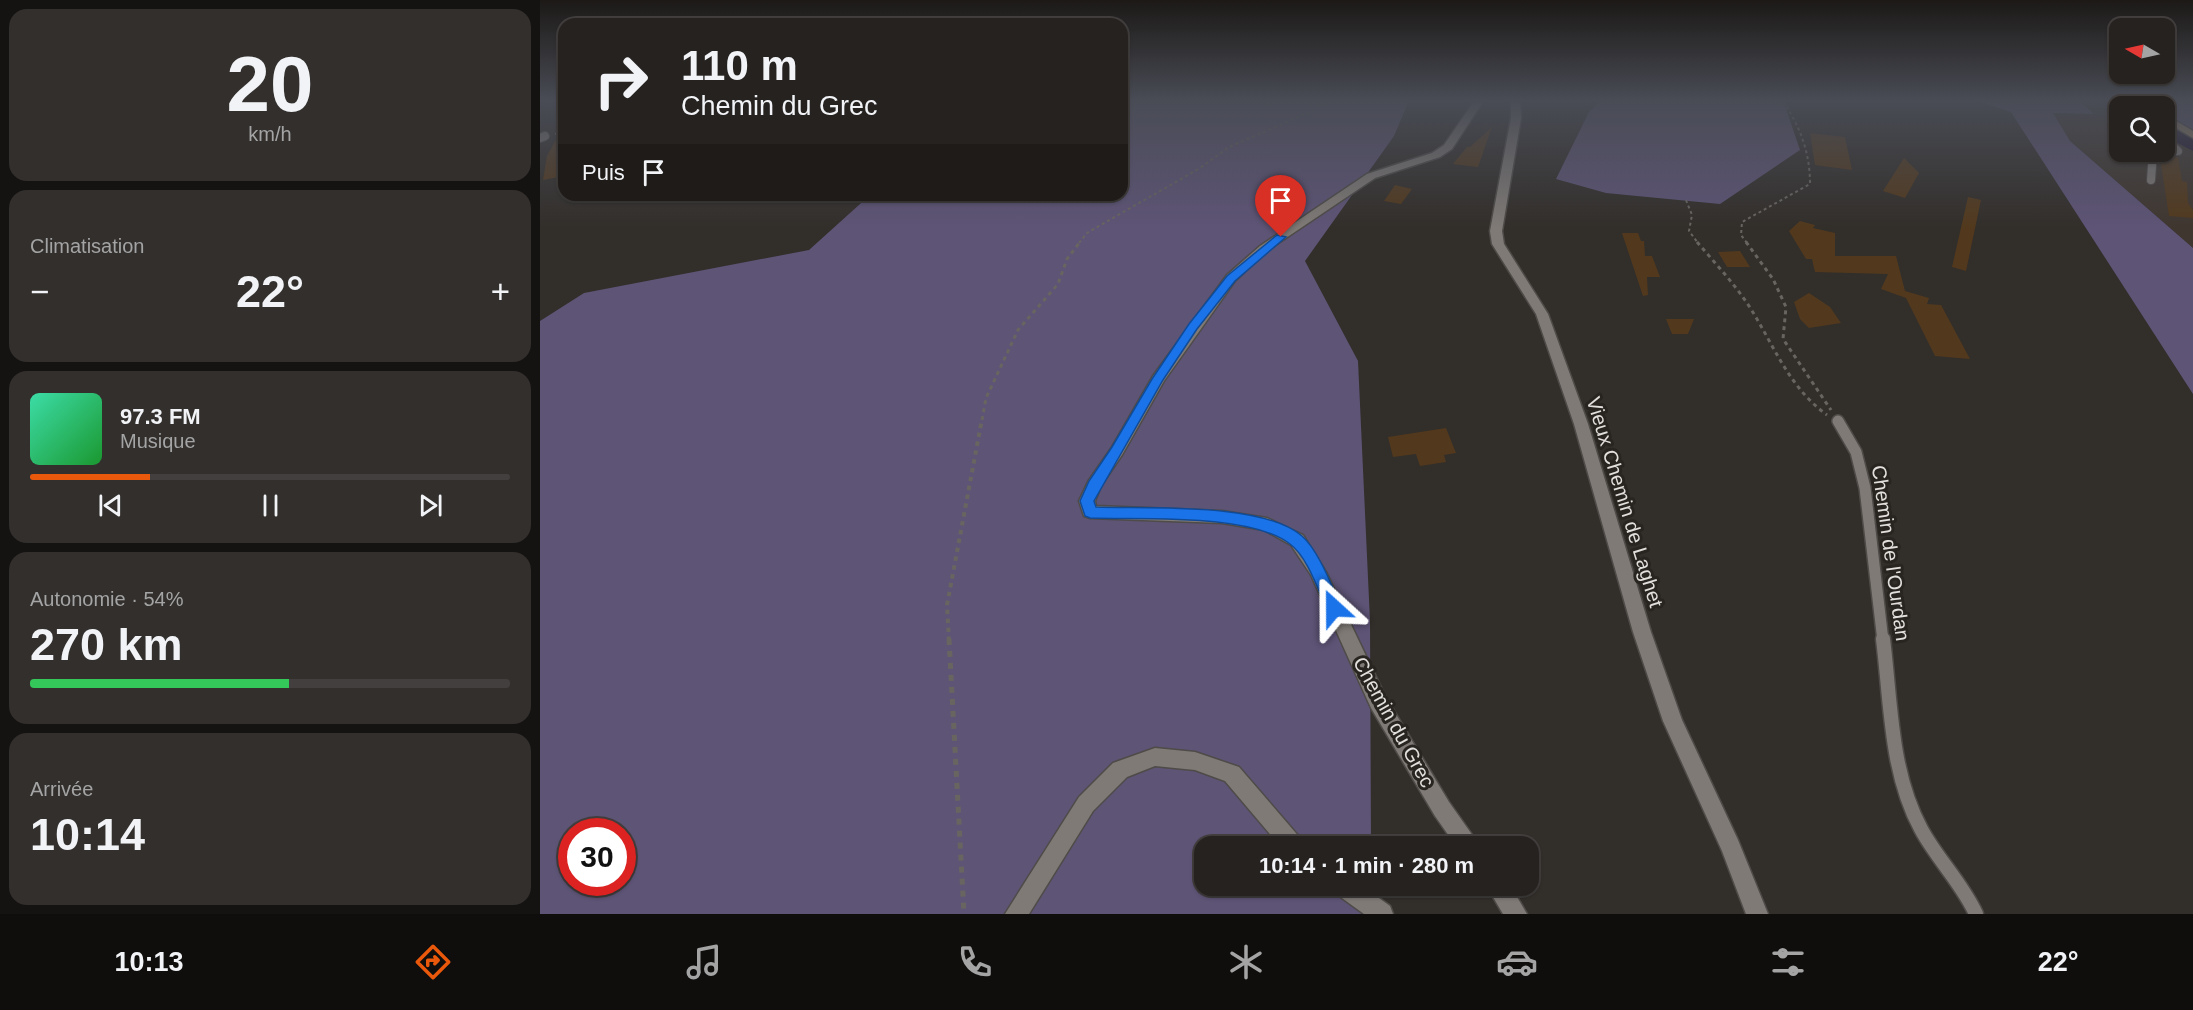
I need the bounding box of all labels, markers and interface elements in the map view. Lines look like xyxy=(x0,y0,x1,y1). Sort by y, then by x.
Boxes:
north arrow xyxy=(2109,18,2175,84)
map controls xyxy=(2109,18,2175,162)
text: 20 xyxy=(227,40,313,128)
icon: right xyxy=(582,42,660,120)
text: 110 m xyxy=(681,42,798,89)
text: Chemin du Grec xyxy=(681,91,878,121)
button: search xyxy=(2109,96,2175,162)
text: km/h xyxy=(248,123,292,145)
icon: arrive xyxy=(637,156,670,189)
text: Puis xyxy=(582,160,625,185)
pin xyxy=(1255,175,1306,237)
icon: arrive xyxy=(1264,184,1297,217)
text: Climatisation xyxy=(30,235,144,257)
text: 22° xyxy=(236,266,304,317)
text: − xyxy=(30,273,49,310)
text: + xyxy=(491,273,510,310)
street label: Vieux Chemin de Laghet xyxy=(1583,394,1668,610)
text: 97.3 FM xyxy=(120,404,201,429)
text: Musique xyxy=(120,430,196,452)
street label: Chemin de l'Ourdan xyxy=(1868,464,1914,642)
icon: previous xyxy=(94,489,127,522)
icon: pause xyxy=(254,489,287,522)
icon: next xyxy=(414,489,447,522)
position arrow xyxy=(1302,576,1366,640)
text: Autonomie · 54% xyxy=(30,588,183,610)
text: 270 km xyxy=(30,619,183,670)
street label: Chemin du Grec xyxy=(1349,653,1439,791)
text: Arrivée xyxy=(30,778,93,800)
text: 10:14 xyxy=(30,809,145,860)
speed limit sign: 30 xyxy=(558,818,636,896)
text: 10:14 · 1 min · 280 m xyxy=(1259,853,1474,878)
icon: directions xyxy=(412,941,454,983)
icon: music xyxy=(683,941,725,983)
icon: phone xyxy=(954,941,996,983)
icon: climate xyxy=(1225,941,1267,983)
icon: car xyxy=(1496,941,1538,983)
icon: filters xyxy=(1767,941,1809,983)
text: 10:13 xyxy=(114,947,184,977)
text: 22° xyxy=(2038,947,2078,977)

